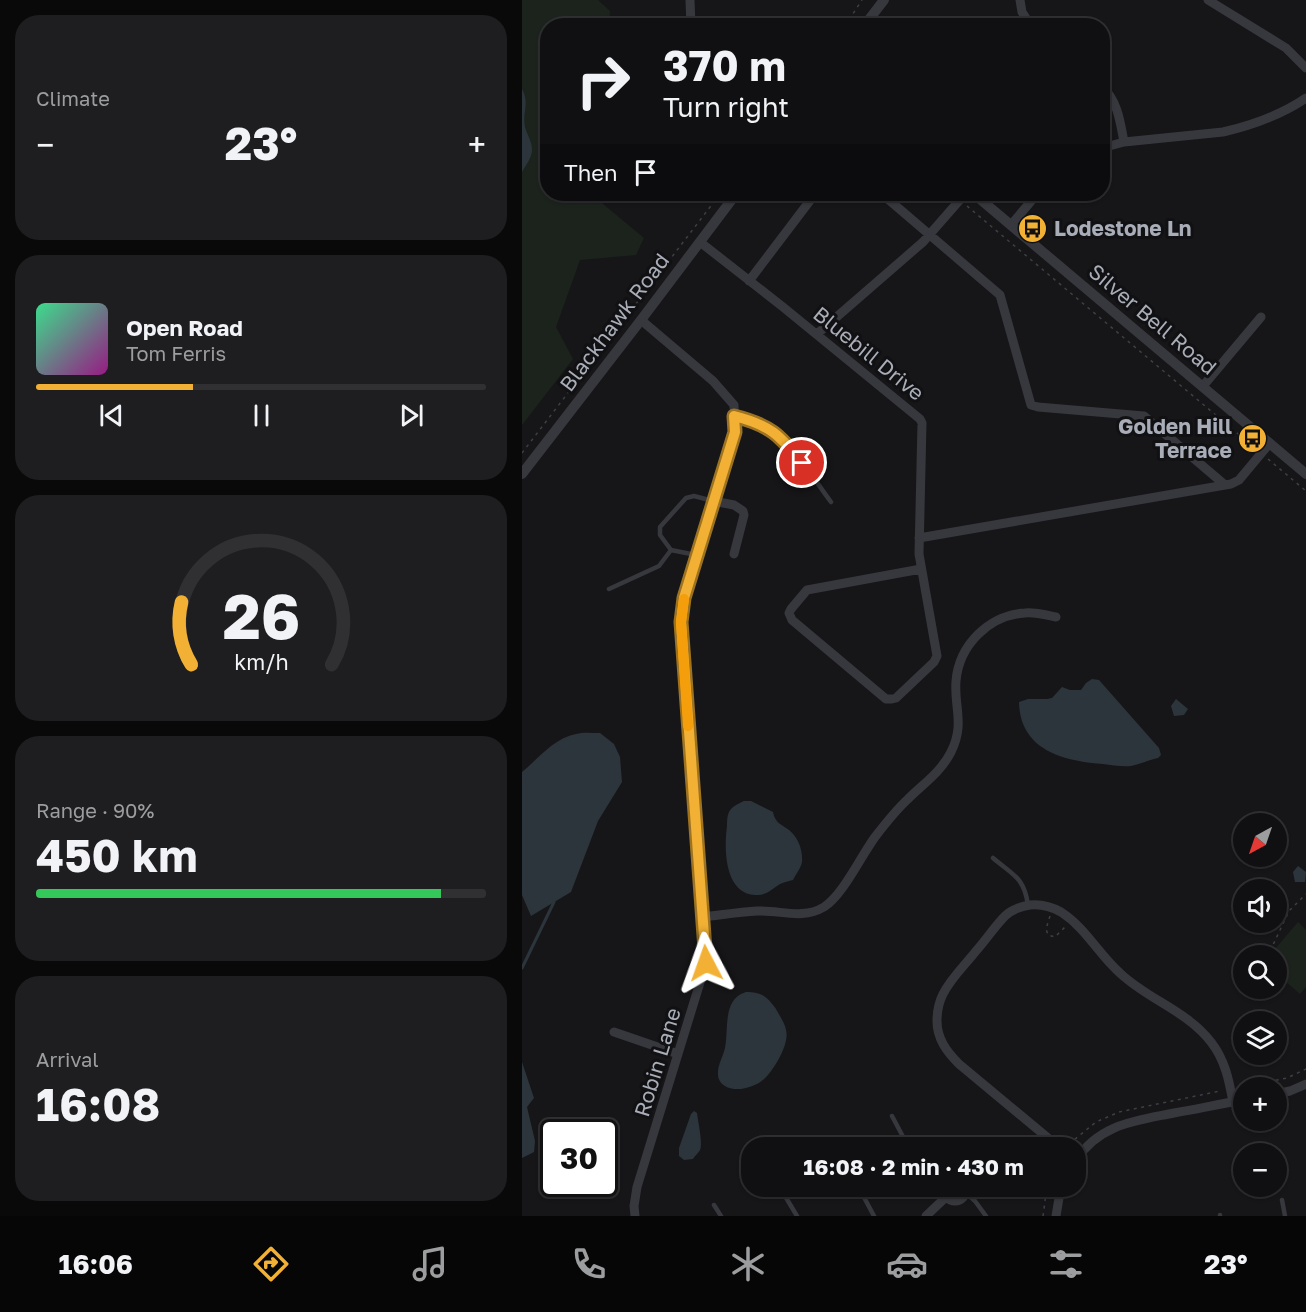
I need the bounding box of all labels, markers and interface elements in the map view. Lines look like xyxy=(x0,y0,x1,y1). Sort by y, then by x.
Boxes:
text: 370 m xyxy=(663,40,786,90)
icon: right xyxy=(564,42,642,120)
text: Climate xyxy=(36,86,110,110)
text: Turn right xyxy=(663,91,789,123)
text: 23° xyxy=(225,116,297,170)
text: − xyxy=(36,125,54,164)
text: + xyxy=(468,125,486,164)
icon: arrive xyxy=(629,156,662,189)
text: Then xyxy=(564,159,617,186)
bus stop icon: Lodestone Ln xyxy=(1017,212,1049,244)
place label: Lodestone Ln xyxy=(1054,215,1192,241)
street label: Blackhawk Road xyxy=(554,248,674,396)
street label: Silver Bell Road xyxy=(1084,258,1222,380)
street label: Bluebill Drive xyxy=(808,300,930,406)
text: Open Road xyxy=(126,314,243,341)
text: Tom Ferris xyxy=(126,341,226,365)
icon: previous xyxy=(95,399,128,432)
icon: pause xyxy=(245,399,278,432)
icon: next xyxy=(395,399,428,432)
place label: Golden Hill Terrace xyxy=(1118,413,1232,463)
bus stop icon: Golden Hill Terrace xyxy=(1237,422,1269,454)
pin xyxy=(776,437,827,488)
icon: arrive xyxy=(785,446,818,479)
text: 26 xyxy=(222,578,300,653)
text: km/h xyxy=(234,649,288,675)
text: Range · 90% xyxy=(36,798,154,822)
north arrow xyxy=(1233,813,1287,867)
map controls xyxy=(1233,813,1287,1197)
text: 450 km xyxy=(36,828,198,882)
button: sound xyxy=(1233,879,1287,933)
position arrow xyxy=(674,931,738,995)
button: search xyxy=(1233,945,1287,999)
street label: Robin Lane xyxy=(628,1004,686,1120)
button: layers xyxy=(1233,1011,1287,1065)
text: Arrival xyxy=(36,1047,99,1071)
text: 16:08 xyxy=(36,1077,160,1131)
button: + xyxy=(1233,1077,1287,1131)
speed limit sign: 30 xyxy=(540,1119,618,1197)
button: − xyxy=(1233,1143,1287,1197)
text: 16:08 · 2 min · 430 m xyxy=(803,1153,1024,1180)
icon: directions xyxy=(250,1243,292,1285)
icon: music xyxy=(409,1243,451,1285)
icon: phone xyxy=(568,1243,610,1285)
icon: climate xyxy=(727,1243,769,1285)
icon: car xyxy=(886,1243,928,1285)
icon: filters xyxy=(1045,1243,1087,1285)
text: 16:06 xyxy=(59,1248,133,1280)
text: 23° xyxy=(1204,1248,1247,1280)

